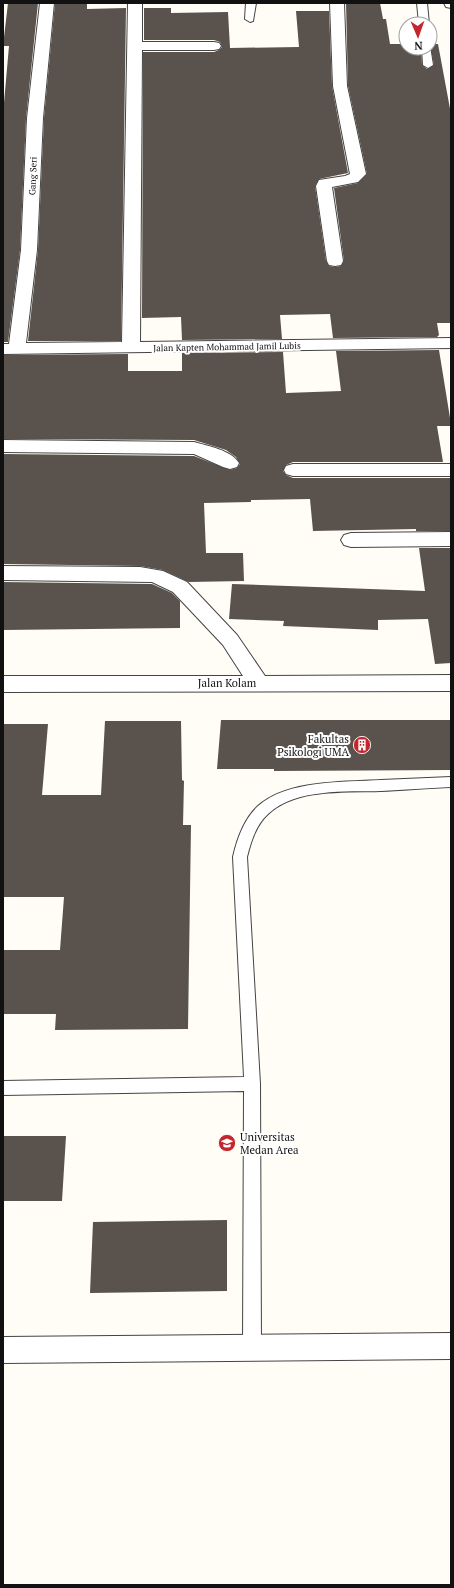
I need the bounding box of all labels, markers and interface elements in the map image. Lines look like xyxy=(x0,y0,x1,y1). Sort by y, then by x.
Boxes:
north arrow xyxy=(398,16,438,56)
text: N xyxy=(413,39,423,53)
street label: Gang Seri xyxy=(26,156,40,195)
street label: Jalan Kapten Mohammad Jamil Lubis xyxy=(153,340,301,354)
street label: Jalan Kolam xyxy=(198,676,257,690)
place label: Fakultas Psikologi UMA xyxy=(277,732,349,759)
building icon: Fakultas Psikologi UMA xyxy=(352,735,372,755)
place label: Universitas Medan Area xyxy=(240,1130,299,1157)
school or university icon: Universitas Medan Area xyxy=(217,1133,237,1153)

